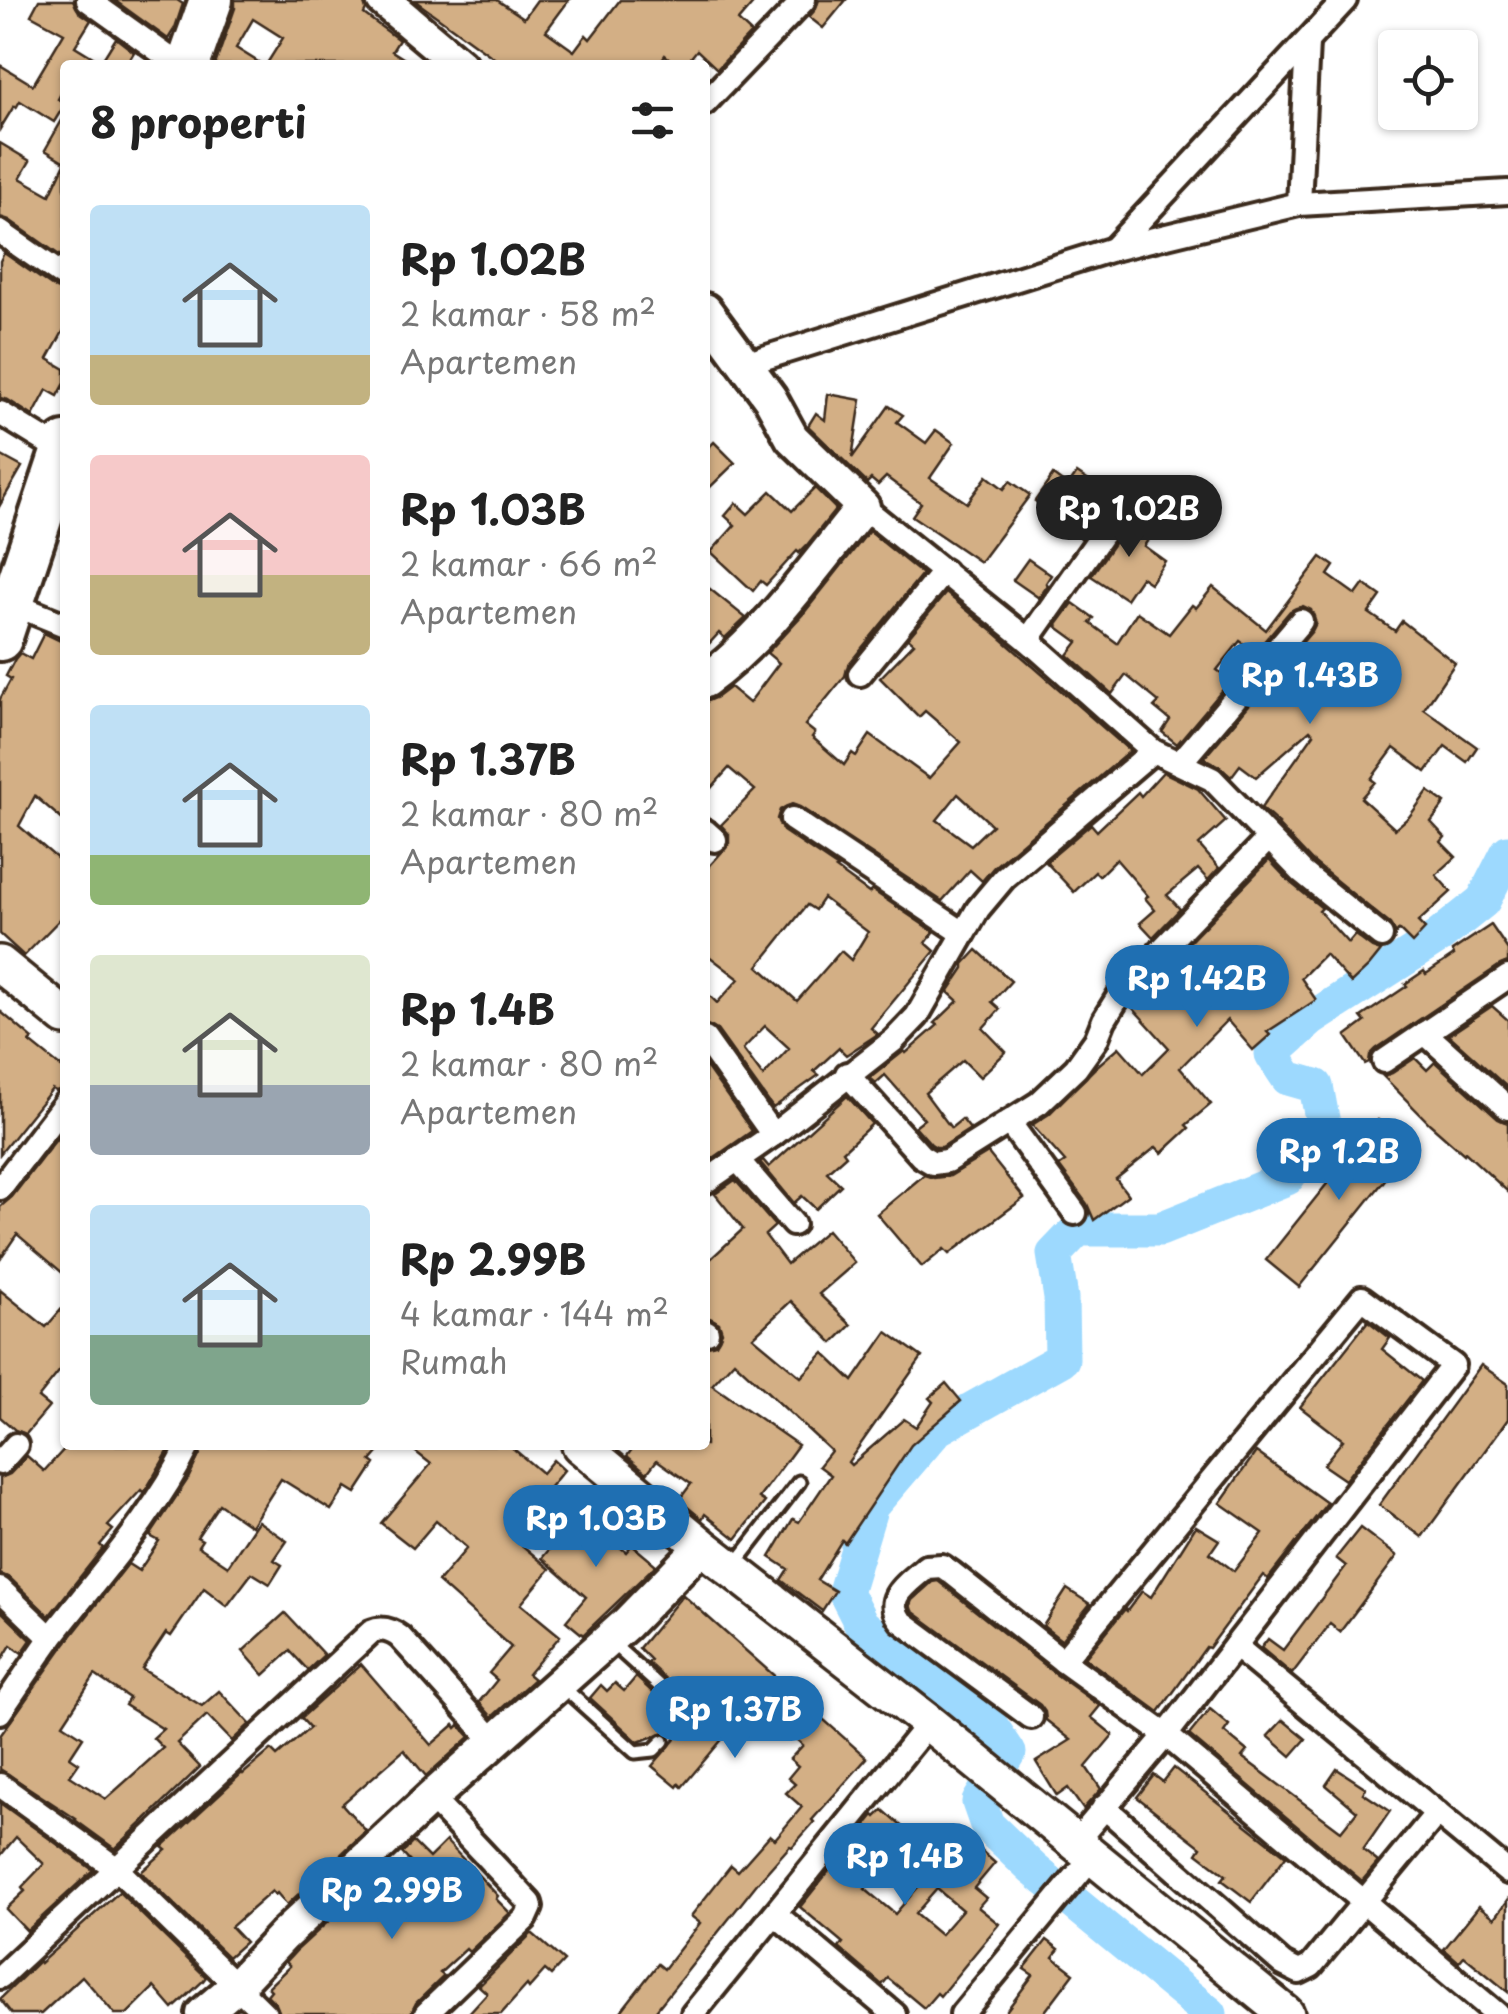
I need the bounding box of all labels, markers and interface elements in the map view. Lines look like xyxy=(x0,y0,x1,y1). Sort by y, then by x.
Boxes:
map controls xyxy=(1378,30,1478,130)
button: locate xyxy=(1378,30,1478,130)
text: 8 properti xyxy=(90,89,307,152)
icon: filters xyxy=(625,93,680,148)
text: Rp 1.02B xyxy=(400,226,586,289)
icon: home xyxy=(170,245,290,365)
text: 2 kamar · 58 m² xyxy=(400,289,656,337)
text: Apartemen xyxy=(400,337,577,385)
pin: Rp 1.02B xyxy=(1026,475,1232,560)
text: Rp 1.03B xyxy=(400,476,586,539)
text: Rp 1.02B xyxy=(1058,483,1200,531)
icon: home xyxy=(170,495,290,615)
text: 2 kamar · 66 m² xyxy=(400,539,658,587)
text: Apartemen xyxy=(400,587,577,635)
pin: Rp 1.43B xyxy=(1207,642,1413,727)
text: Rp 1.43B xyxy=(1241,650,1379,698)
text: Rp 1.37B xyxy=(400,726,576,789)
icon: home xyxy=(170,745,290,865)
text: 2 kamar · 80 m² xyxy=(400,789,659,837)
text: Apartemen xyxy=(400,837,577,885)
pin: Rp 1.42B xyxy=(1094,945,1300,1030)
text: Rp 1.42B xyxy=(1127,953,1267,1001)
text: Rp 1.4B xyxy=(400,976,555,1039)
icon: home xyxy=(170,995,290,1115)
text: 2 kamar · 80 m² xyxy=(400,1039,659,1087)
text: Apartemen xyxy=(400,1087,577,1135)
pin: Rp 1.2B xyxy=(1247,1118,1431,1203)
text: Rp 1.2B xyxy=(1278,1126,1400,1174)
text: Rp 2.99B xyxy=(400,1226,587,1289)
icon: home xyxy=(170,1245,290,1365)
text: 4 kamar · 144 m² xyxy=(400,1289,669,1337)
text: Rumah xyxy=(400,1337,508,1385)
pin: Rp 1.03B xyxy=(493,1485,699,1570)
text: Rp 1.03B xyxy=(525,1493,667,1541)
pin: Rp 1.37B xyxy=(632,1676,838,1761)
text: Rp 1.37B xyxy=(668,1684,802,1732)
pin: Rp 1.4B xyxy=(813,1823,997,1908)
text: Rp 1.4B xyxy=(846,1831,964,1879)
pin: Rp 2.99B xyxy=(289,1857,495,1942)
text: Rp 2.99B xyxy=(321,1865,463,1913)

